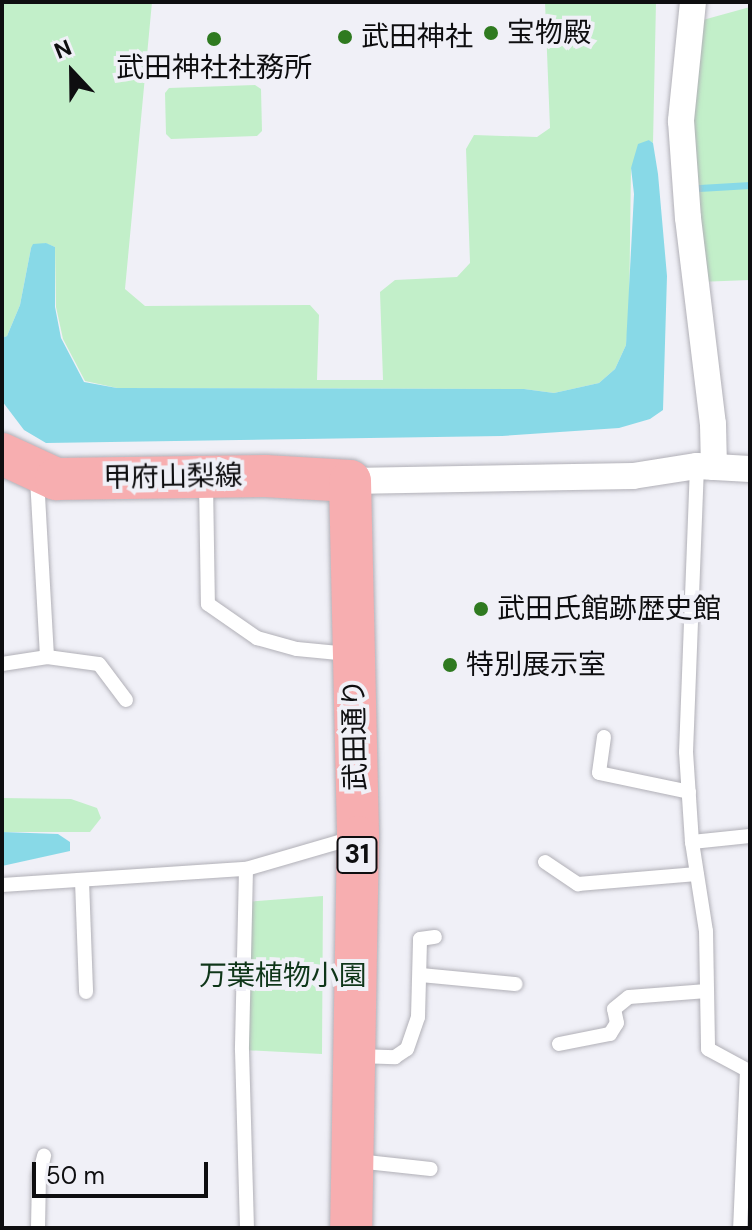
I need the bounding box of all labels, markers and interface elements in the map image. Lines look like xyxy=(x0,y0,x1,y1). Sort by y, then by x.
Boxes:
place label: 宝物殿 xyxy=(507,16,591,50)
place label: 武田神社 xyxy=(361,20,473,54)
marker: 宝物殿 xyxy=(482,24,500,42)
marker: 武田神社 xyxy=(336,28,354,46)
marker: 武田神社社務所 xyxy=(205,30,223,48)
north arrow xyxy=(32,32,112,112)
text: N xyxy=(50,33,76,66)
place label: 武田神社社務所 xyxy=(116,51,312,85)
street label: 甲府山梨線 xyxy=(103,459,243,495)
place label: 武田氏館跡歴史館 xyxy=(497,592,721,626)
marker: 武田氏館跡歴史館 xyxy=(472,600,490,618)
place label: 特別展示室 xyxy=(466,648,606,682)
marker: 特別展示室 xyxy=(441,656,459,674)
street label: 武田通り xyxy=(337,679,373,791)
road number: 31 xyxy=(335,833,379,877)
park label: 万葉植物小園 xyxy=(199,959,367,993)
scale bar xyxy=(36,1146,212,1196)
text: 50 m xyxy=(46,1160,105,1191)

